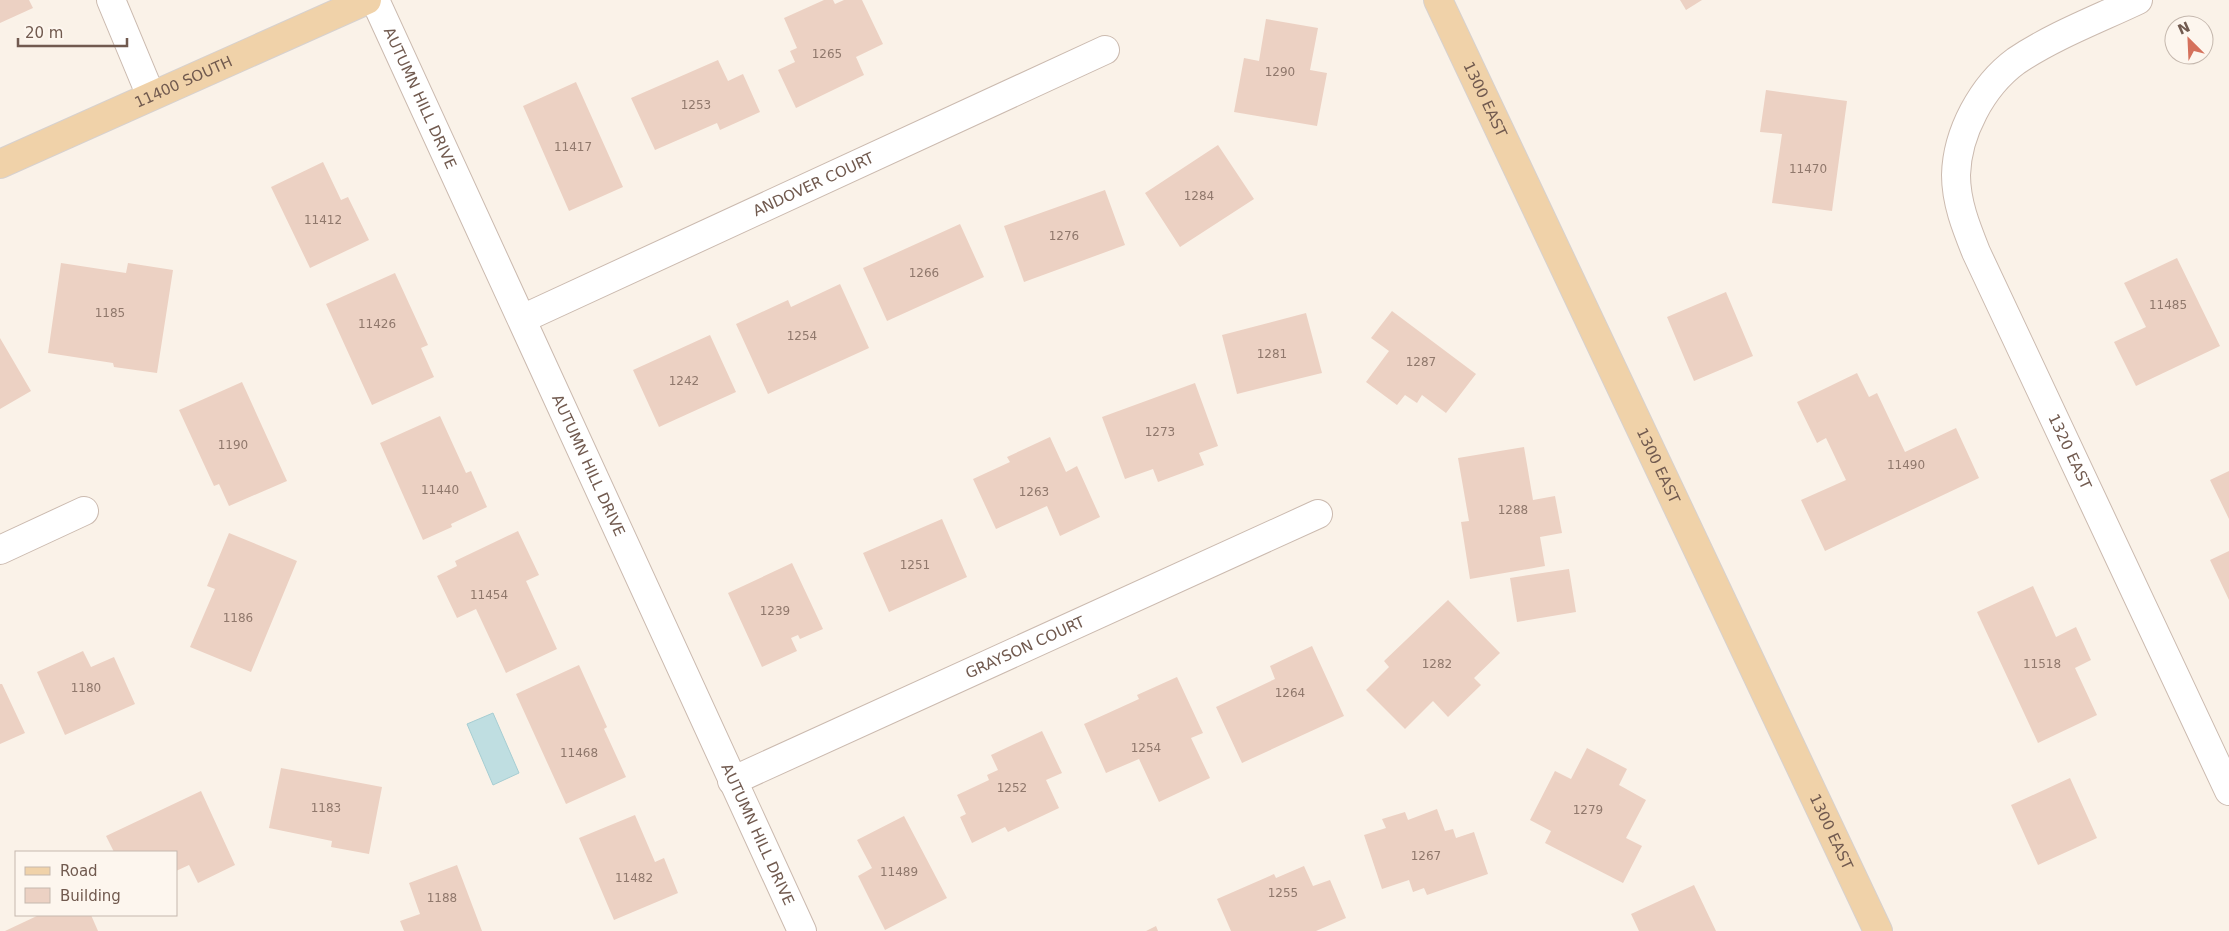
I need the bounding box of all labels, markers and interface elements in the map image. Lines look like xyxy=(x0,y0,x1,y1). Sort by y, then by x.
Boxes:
scale bar xyxy=(18,15,126,47)
north arrow xyxy=(2164,15,2214,65)
text: N xyxy=(2175,18,2192,38)
text: 20 m xyxy=(25,24,63,42)
street label: AUTUMN HILL DRIVE xyxy=(380,25,460,172)
house number: 1265 xyxy=(812,47,842,61)
street label: 11400 SOUTH xyxy=(132,52,235,112)
street label: 1300 EAST xyxy=(1459,59,1511,141)
house number: 1290 xyxy=(1265,65,1295,79)
house number: 1253 xyxy=(681,98,711,112)
house number: 11417 xyxy=(554,140,592,154)
street label: ANDOVER COURT xyxy=(750,148,878,220)
house number: 11470 xyxy=(1789,162,1827,176)
house number: 1284 xyxy=(1184,189,1214,203)
house number: 11412 xyxy=(304,213,342,227)
house number: 1276 xyxy=(1049,229,1079,243)
house number: 1266 xyxy=(909,266,939,280)
house number: 11485 xyxy=(2149,298,2187,312)
house number: 1185 xyxy=(95,306,125,320)
house number: 11426 xyxy=(358,317,396,331)
house number: 1254 xyxy=(787,329,817,343)
house number: 1281 xyxy=(1257,347,1287,361)
house number: 1287 xyxy=(1406,355,1436,369)
house number: 1242 xyxy=(669,374,699,388)
street label: AUTUMN HILL DRIVE xyxy=(548,392,629,539)
street label: 1320 EAST xyxy=(2044,411,2096,493)
house number: 1273 xyxy=(1145,425,1175,439)
street label: 1300 EAST xyxy=(1633,425,1684,507)
house number: 1190 xyxy=(218,438,248,452)
house number: 11490 xyxy=(1887,458,1925,472)
house number: 11440 xyxy=(421,483,459,497)
house number: 1263 xyxy=(1019,485,1049,499)
house number: 1288 xyxy=(1498,503,1528,517)
house number: 1251 xyxy=(900,558,930,572)
house number: 11454 xyxy=(470,588,508,602)
house number: 1239 xyxy=(760,604,790,618)
house number: 1186 xyxy=(223,611,253,625)
street label: GRAYSON COURT xyxy=(963,612,1088,682)
house number: 1282 xyxy=(1422,657,1452,671)
house number: 11518 xyxy=(2023,657,2061,671)
house number: 1180 xyxy=(71,681,101,695)
house number: 1264 xyxy=(1275,686,1305,700)
house number: 1254 xyxy=(1131,741,1161,755)
house number: 11468 xyxy=(560,746,598,760)
street label: AUTUMN HILL DRIVE xyxy=(717,761,798,908)
house number: 1252 xyxy=(997,781,1027,795)
street label: 1300 EAST xyxy=(1806,791,1857,873)
house number: 1183 xyxy=(311,801,341,815)
house number: 1279 xyxy=(1573,803,1603,817)
house number: 1267 xyxy=(1411,849,1441,863)
legend xyxy=(15,851,178,916)
text: Road xyxy=(60,862,98,880)
house number: 11489 xyxy=(880,865,918,879)
house number: 11482 xyxy=(615,871,653,885)
house number: 1255 xyxy=(1268,886,1298,900)
text: Building xyxy=(60,887,121,905)
house number: 1188 xyxy=(427,891,457,905)

